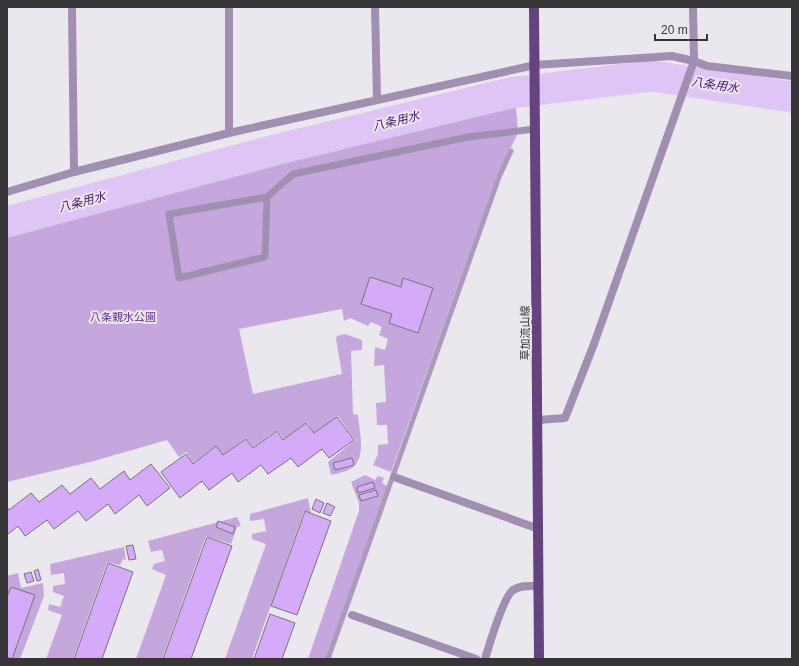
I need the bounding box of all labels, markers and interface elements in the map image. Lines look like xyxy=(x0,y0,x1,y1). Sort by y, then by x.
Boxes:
scale bar xyxy=(655,16,707,42)
text: 20 m xyxy=(661,23,688,37)
water label: 八条用水 xyxy=(690,75,742,96)
water label: 八条用水 xyxy=(371,108,423,134)
water label: 八条用水 xyxy=(57,189,109,215)
street label: 草加流山線 xyxy=(519,306,531,361)
park label: 八条親水公園 xyxy=(90,311,156,323)

